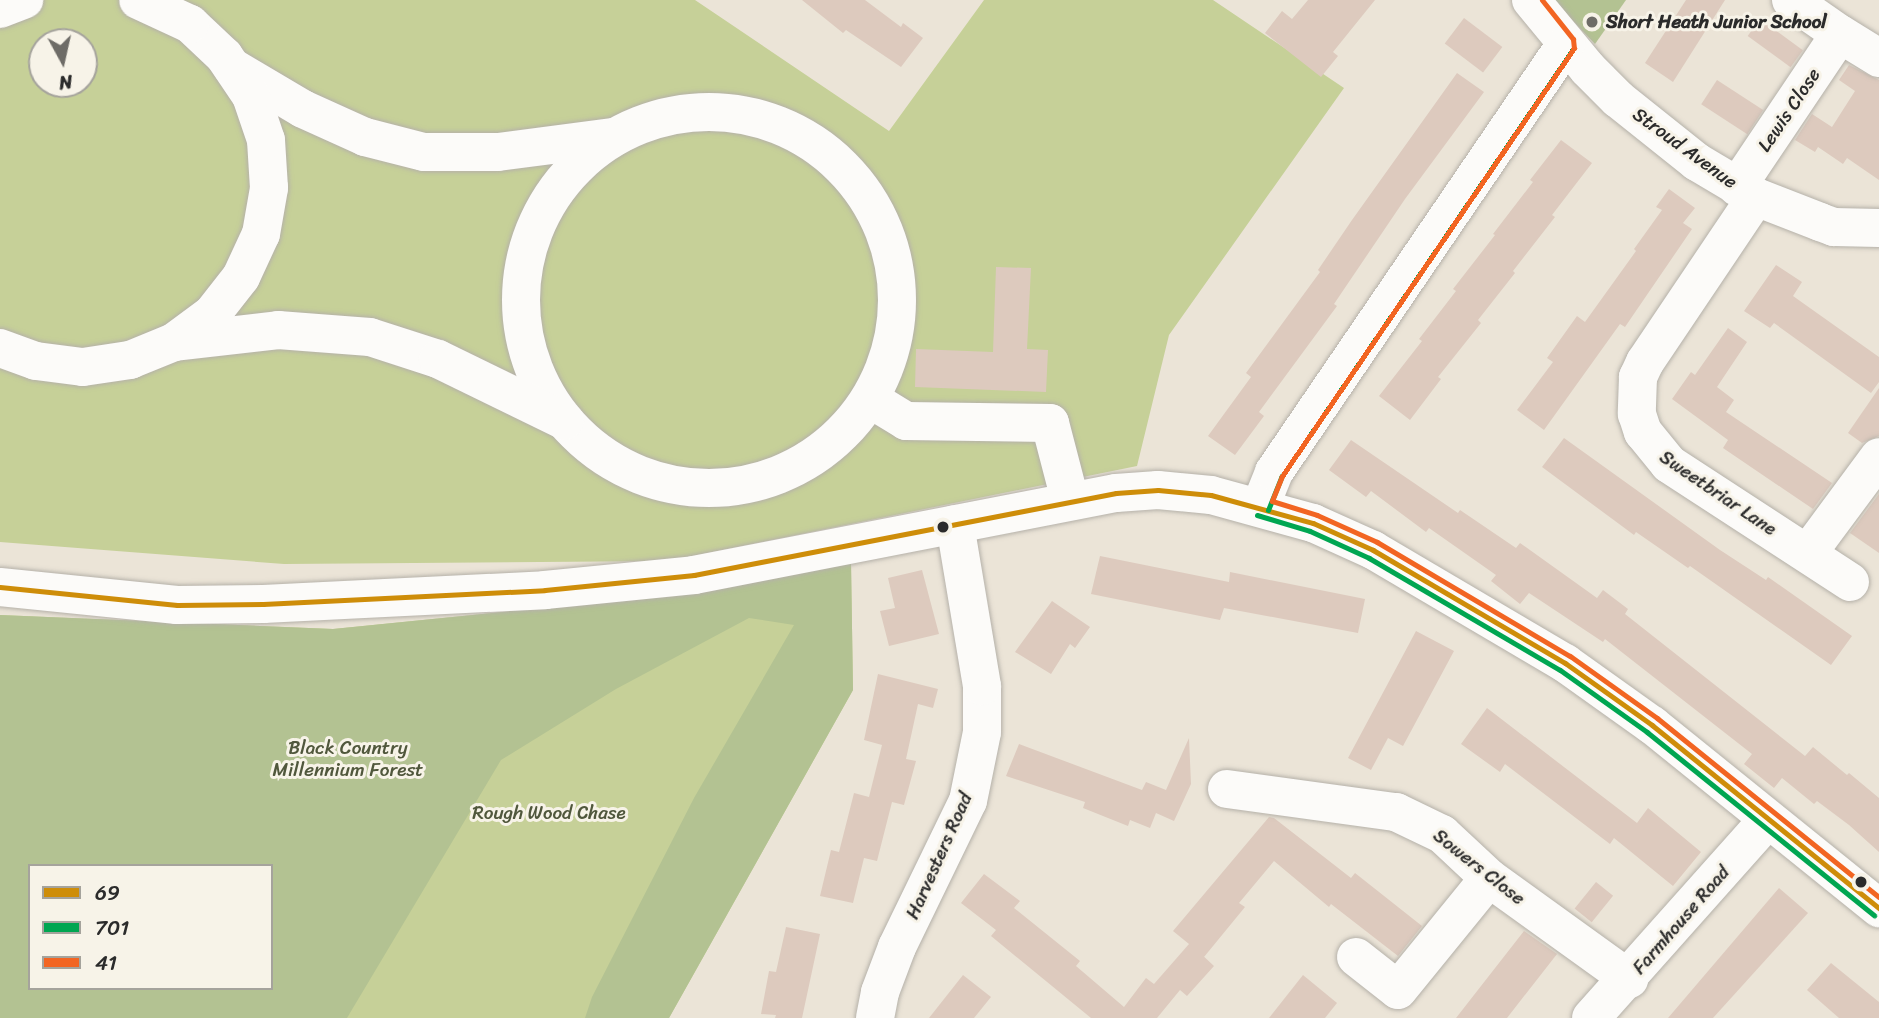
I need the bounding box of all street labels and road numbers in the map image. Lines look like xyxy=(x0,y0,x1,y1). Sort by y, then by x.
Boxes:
street label: Lewis Close xyxy=(1753,64,1825,156)
street label: Stroud Avenue xyxy=(1628,102,1742,194)
street label: Sweetbriar Lane xyxy=(1655,445,1781,541)
street label: Harvesters Road xyxy=(901,789,977,923)
street label: Sowers Close xyxy=(1428,824,1530,910)
street label: Farmhouse Road xyxy=(1628,861,1734,979)

